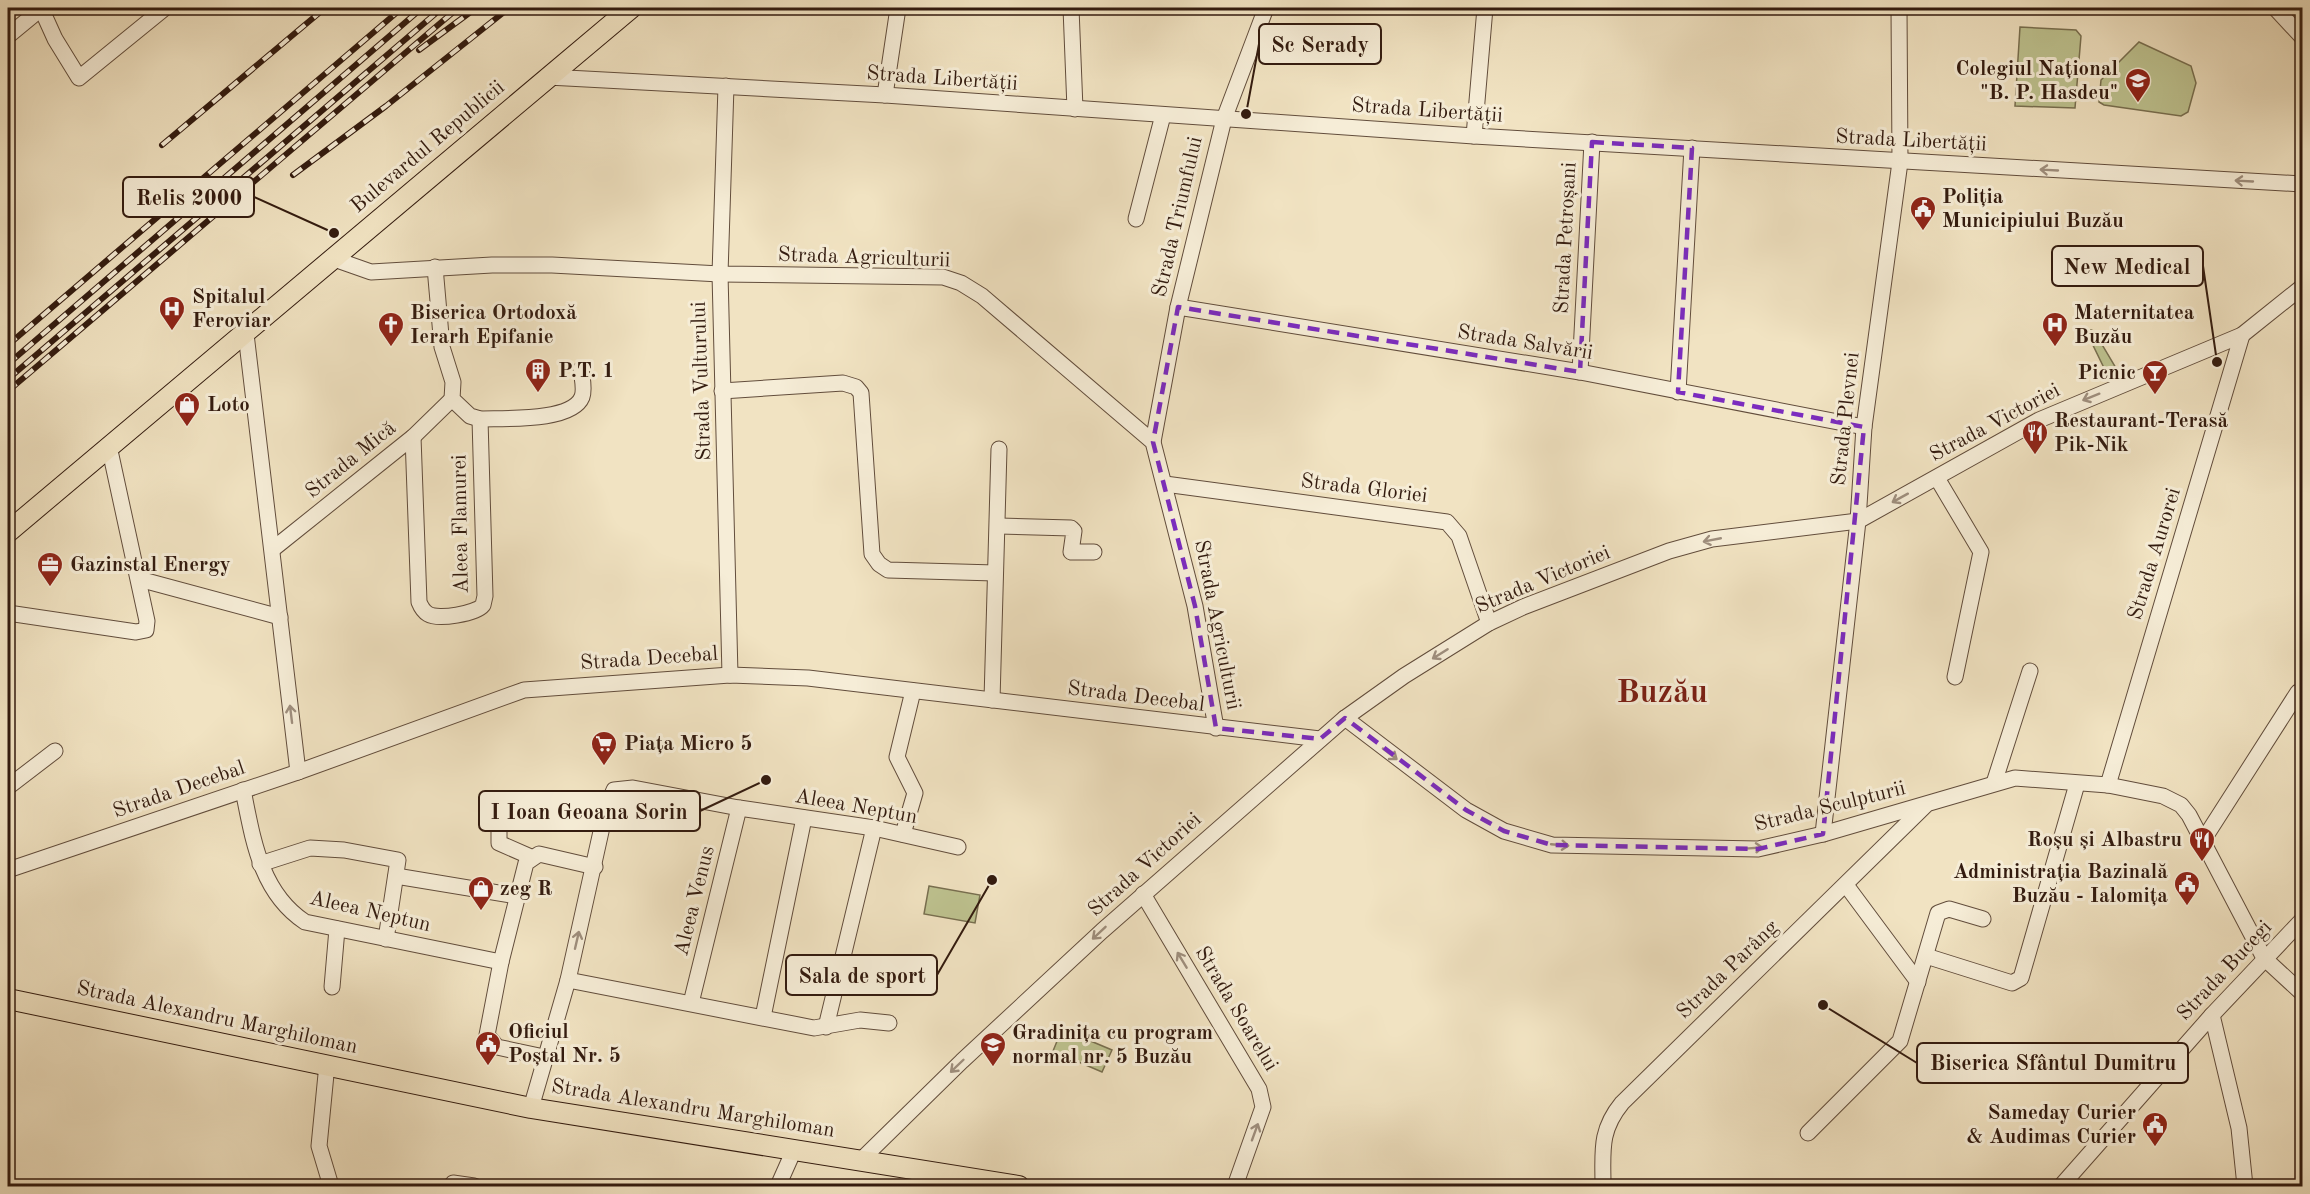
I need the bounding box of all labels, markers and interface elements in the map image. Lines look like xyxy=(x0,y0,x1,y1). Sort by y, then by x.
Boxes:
callout: Sc Serady xyxy=(1259,24,1381,64)
text: Sc Serady xyxy=(1271,35,1369,57)
place label: Colegiul Național "B. P. Hasdeu" xyxy=(1955,59,2118,104)
street label: Strada Libertății xyxy=(866,63,1018,96)
school or university icon: Colegiul Național "B. P. Hasdeu" xyxy=(2123,66,2153,104)
street label: Bulevardul Republicii xyxy=(347,77,509,217)
street label: Strada Libertății xyxy=(1351,95,1503,128)
street label: Strada Libertății xyxy=(1835,127,1987,156)
street label: Strada Triumfului xyxy=(1149,135,1207,299)
street label: Strada Petroșani xyxy=(1552,161,1581,315)
one-way arrow xyxy=(2040,165,2060,176)
one-way arrow xyxy=(2235,175,2255,186)
callout: Relis 2000 xyxy=(123,177,254,217)
place label: Poliția Municipiului Buzău xyxy=(1942,187,2124,232)
text: Relis 2000 xyxy=(136,188,242,210)
public building icon: Poliția Municipiului Buzău xyxy=(1908,194,1938,232)
street label: Strada Agriculturii xyxy=(777,244,951,272)
callout: New Medical xyxy=(2052,246,2203,286)
text: New Medical xyxy=(2064,257,2191,279)
place label: Spitalul Feroviar xyxy=(192,287,271,332)
hospital icon: Spitalul Feroviar xyxy=(157,294,187,332)
street label: Strada Vulturului xyxy=(689,301,715,461)
place label: Biserica Ortodoxă Ierarh Epifanie xyxy=(410,303,577,348)
place label: Maternitatea Buzău xyxy=(2074,303,2195,348)
church icon: Biserica Ortodoxă Ierarh Epifanie xyxy=(376,310,406,348)
hospital icon: Maternitatea Buzău xyxy=(2040,310,2070,348)
street label: Strada Salvării xyxy=(1456,322,1594,364)
street label: Strada Plevnei xyxy=(1829,351,1863,487)
building icon: P.T. 1 xyxy=(523,356,553,394)
bar icon: Picnic xyxy=(2140,358,2170,396)
place label: P.T. 1 xyxy=(558,361,614,382)
place label: Picnic xyxy=(2077,363,2136,384)
street label: Strada Victoriei xyxy=(1926,380,2064,466)
shop icon: Loto xyxy=(172,390,202,428)
one-way arrow xyxy=(2082,392,2101,403)
place label: Loto xyxy=(207,395,250,416)
place label: Restaurant-Terasă Pik-Nik xyxy=(2054,411,2228,456)
street label: Strada Mică xyxy=(302,417,400,503)
restaurant icon: Restaurant-Terasă Pik-Nik xyxy=(2020,418,2050,456)
street label: Aleea Flamurei xyxy=(449,454,473,594)
street label: Strada Gloriei xyxy=(1299,471,1429,507)
street label: Strada Aurorei xyxy=(2125,486,2185,622)
one-way arrow xyxy=(1892,492,1909,504)
one-way arrow xyxy=(1703,535,1723,546)
street label: Strada Agriculturii xyxy=(1190,538,1244,712)
street label: Strada Victoriei xyxy=(1473,542,1613,618)
office icon: Gazinstal Energy xyxy=(35,550,65,588)
place label: Gazinstal Energy xyxy=(70,555,231,576)
street label: Strada Decebal xyxy=(579,644,719,674)
one-way arrow xyxy=(1432,649,1449,661)
district label: Buzău xyxy=(1616,677,1708,710)
street label: Strada Decebal xyxy=(1066,678,1206,716)
one-way arrow xyxy=(285,705,296,724)
supermarket icon: Piața Micro 5 xyxy=(589,729,619,767)
place label: Piața Micro 5 xyxy=(624,734,752,755)
one-way arrow xyxy=(1382,748,1398,761)
street label: Strada Decebal xyxy=(110,757,248,822)
street label: Strada Sculpturii xyxy=(1752,778,1908,836)
street label: Aleea Neptun xyxy=(793,786,919,828)
callout: I Ioan Geoana Sorin xyxy=(479,791,700,831)
text: I Ioan Geoana Sorin xyxy=(490,802,688,824)
street label: Strada Victoriei xyxy=(1084,809,1206,921)
restaurant icon: Roșu și Albastru xyxy=(2187,825,2217,863)
place label: Roșu și Albastru xyxy=(2027,830,2182,851)
one-way arrow xyxy=(1549,840,1569,851)
one-way arrow xyxy=(1744,842,1764,853)
street label: Aleea Venus xyxy=(671,844,719,958)
place label: Administrația Bazinală Buzău - Ialomița xyxy=(1953,862,2168,907)
public building icon: Administrația Bazinală Buzău - Ialomița xyxy=(2172,869,2202,907)
shop icon: zeg R xyxy=(466,874,496,912)
place label: zeg R xyxy=(500,879,552,900)
street label: Aleea Neptun xyxy=(307,888,433,936)
street label: Strada Parâng xyxy=(1673,916,1783,1023)
street label: Strada Bucegi xyxy=(2174,917,2276,1025)
one-way arrow xyxy=(1092,926,1107,940)
one-way arrow xyxy=(572,931,584,950)
street label: Strada Soarelui xyxy=(1191,943,1281,1075)
one-way arrow xyxy=(1176,952,1188,969)
callout: Sala de sport xyxy=(786,955,937,995)
text: Sala de sport xyxy=(798,966,926,988)
street label: Strada Alexandru Marghiloman xyxy=(75,978,359,1058)
place label: Oficiul Poștal Nr. 5 xyxy=(508,1022,621,1067)
place label: Gradinița cu program normal nr. 5 Buzău xyxy=(1012,1023,1213,1068)
public building icon: Oficiul Poștal Nr. 5 xyxy=(473,1029,503,1067)
school or university icon: Gradinița cu program normal nr. 5 Buzău xyxy=(978,1030,1008,1068)
callout: Biserica Sfântul Dumitru xyxy=(1917,1043,2188,1083)
text: Biserica Sfântul Dumitru xyxy=(1930,1053,2176,1075)
one-way arrow xyxy=(949,1059,964,1073)
street label: Strada Alexandru Marghiloman xyxy=(550,1076,836,1142)
place label: Sameday Curier & Audimas Curier xyxy=(1967,1103,2136,1148)
public building icon: Sameday Curier & Audimas Curier xyxy=(2140,1110,2170,1148)
one-way arrow xyxy=(1251,1123,1262,1142)

